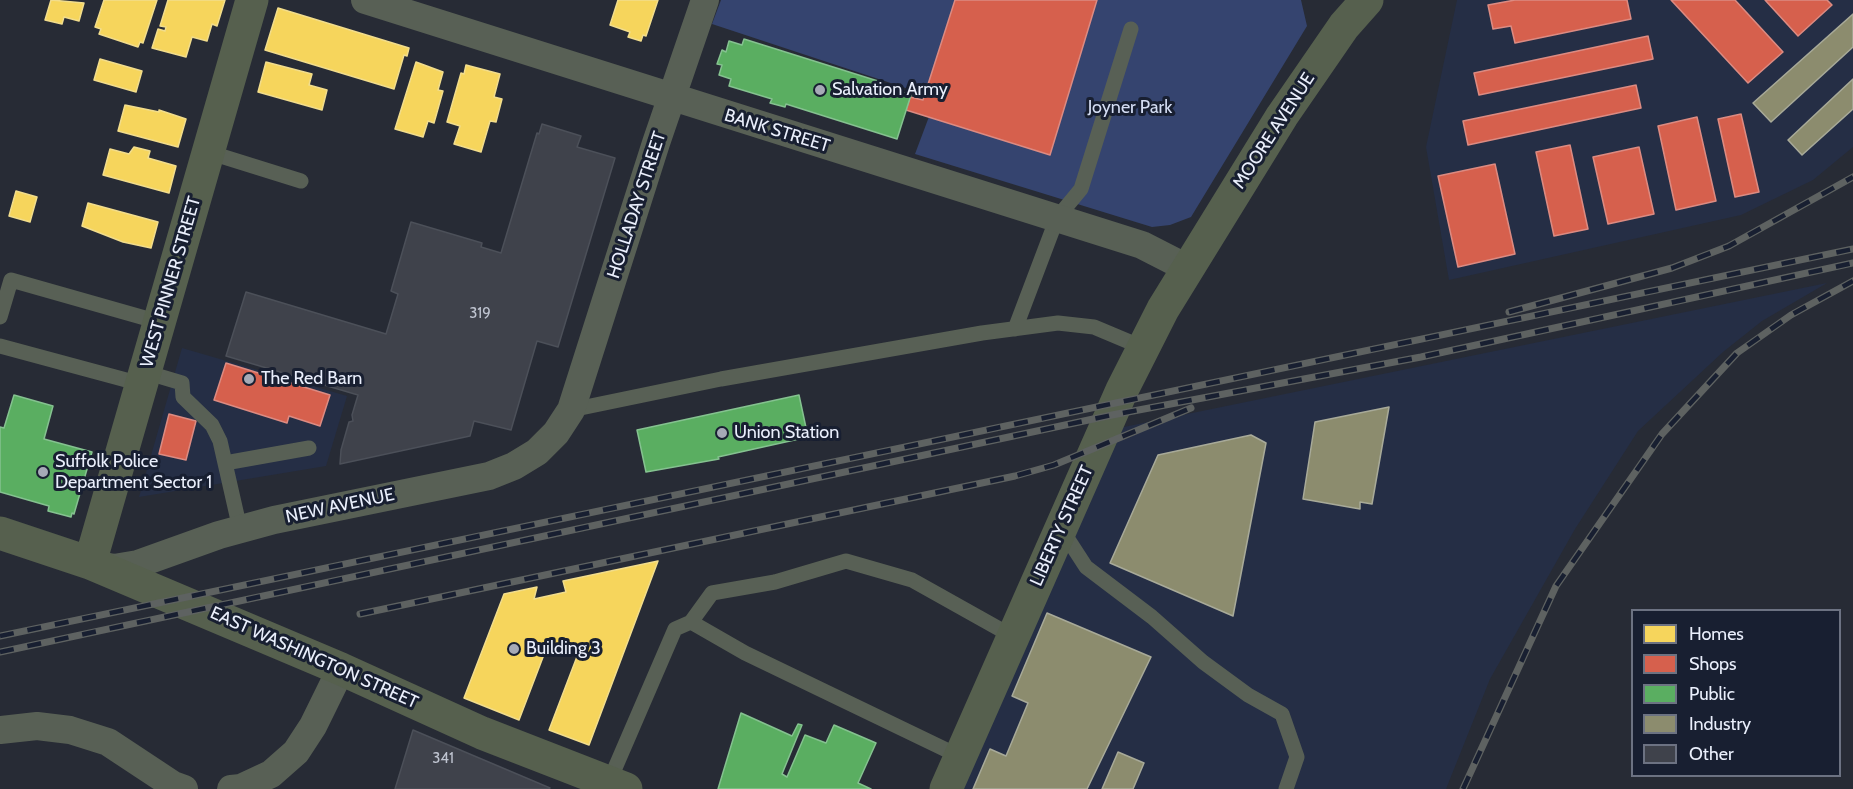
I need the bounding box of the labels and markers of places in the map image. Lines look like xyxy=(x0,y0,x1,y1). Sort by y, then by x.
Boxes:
place label: Salvation Army xyxy=(832,79,948,101)
marker: Salvation Army xyxy=(813,83,827,97)
place label: The Red Barn xyxy=(261,368,362,390)
marker: The Red Barn xyxy=(242,372,256,386)
place label: Union Station xyxy=(734,422,839,444)
marker: Union Station xyxy=(715,426,729,440)
place label: Suffolk Police Department Sector 1 xyxy=(55,451,212,494)
marker: Suffolk Police Department Sector 1 xyxy=(36,465,50,479)
place label: Building 3 xyxy=(526,638,601,660)
marker: Building 3 xyxy=(507,642,521,656)

